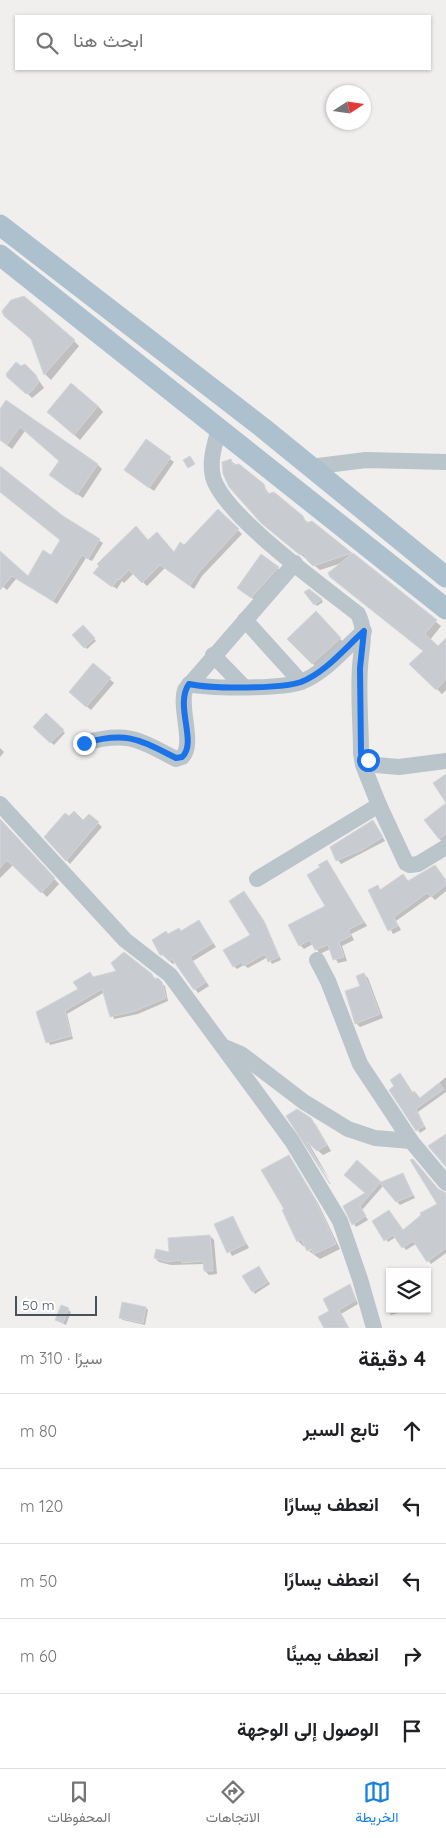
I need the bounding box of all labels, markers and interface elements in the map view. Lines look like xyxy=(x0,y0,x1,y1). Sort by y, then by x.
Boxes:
search box xyxy=(15,15,431,70)
text: ابحث هنا xyxy=(73,28,143,52)
icon: search xyxy=(33,29,61,57)
north arrow xyxy=(326,85,371,130)
route end xyxy=(73,732,96,755)
route start xyxy=(357,749,380,772)
map controls xyxy=(386,1268,431,1313)
button: layers xyxy=(386,1268,431,1313)
scale bar xyxy=(15,1293,98,1316)
text: 50 m xyxy=(22,1296,55,1314)
text: 4 دقيقة xyxy=(358,1345,426,1371)
text: سيرًا · 310 m xyxy=(20,1348,102,1368)
text: تابع السير xyxy=(303,1417,379,1441)
icon: ahead xyxy=(398,1417,426,1445)
text: 80 m xyxy=(20,1421,57,1441)
text: انعطف يسارًا xyxy=(284,1492,379,1516)
icon: left xyxy=(398,1492,426,1520)
text: 120 m xyxy=(20,1496,63,1516)
text: انعطف يسارًا xyxy=(284,1567,379,1591)
icon: left xyxy=(398,1567,426,1595)
text: 50 m xyxy=(20,1571,57,1591)
text: انعطف يمينًا xyxy=(286,1642,379,1666)
icon: right xyxy=(398,1642,426,1670)
text: 60 m xyxy=(20,1646,57,1666)
text: الوصول إلى الوجهة xyxy=(237,1717,379,1741)
icon: arrive xyxy=(398,1717,426,1745)
tab: المحفوظات xyxy=(48,1778,111,1830)
tab: الاتجاهات xyxy=(206,1778,260,1830)
tab: الخريطة xyxy=(355,1778,398,1830)

